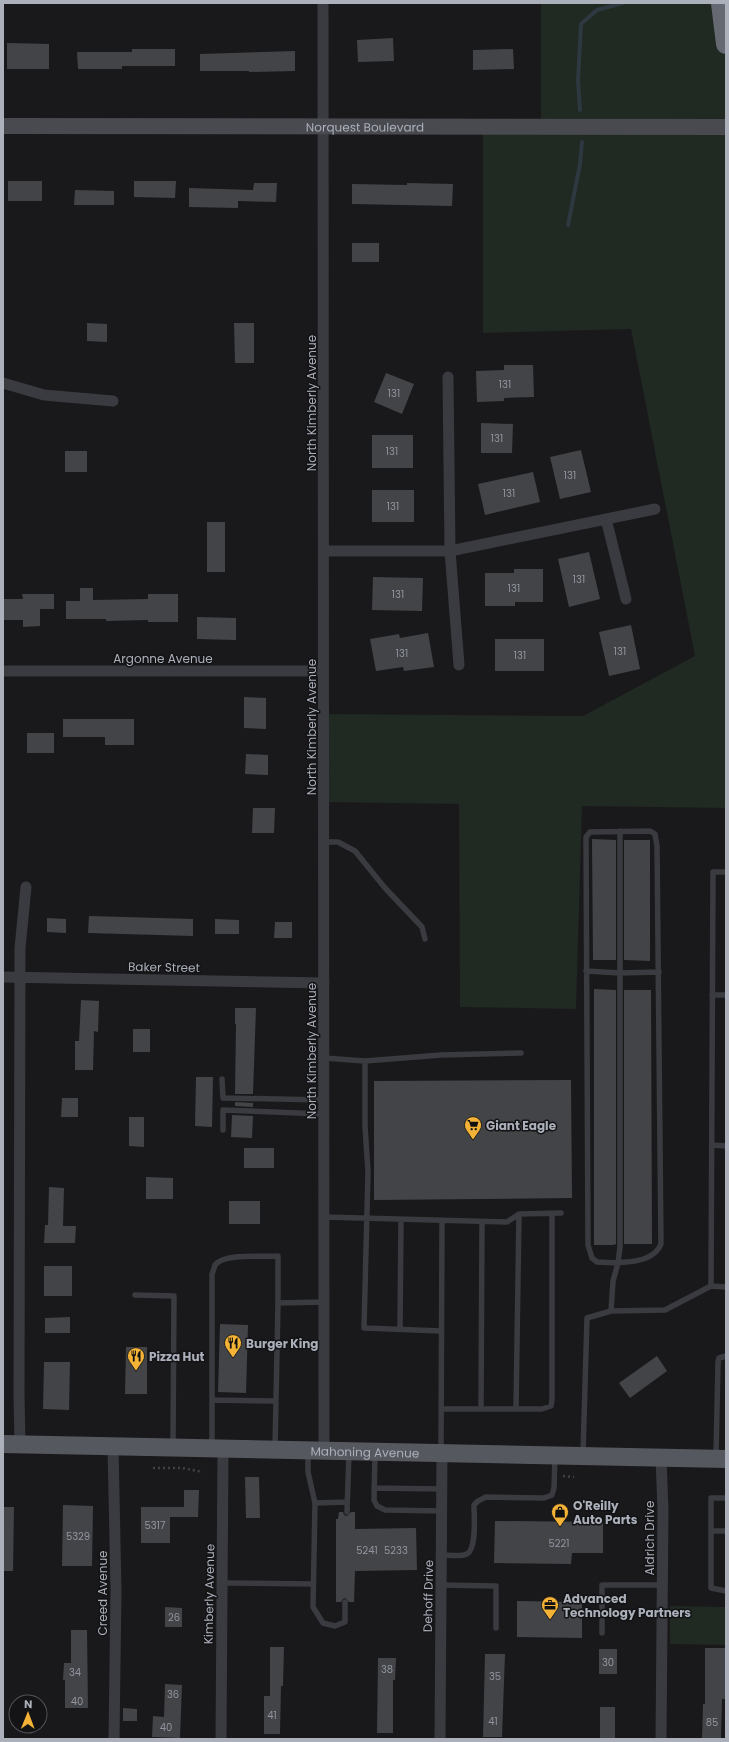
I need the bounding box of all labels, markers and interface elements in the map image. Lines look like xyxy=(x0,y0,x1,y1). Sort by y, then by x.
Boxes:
street label: Norquest Boulevard xyxy=(306,118,424,135)
street label: North Kimberly Avenue xyxy=(303,335,320,471)
house number: 131 xyxy=(499,377,511,392)
house number: 131 xyxy=(388,386,400,401)
house number: 131 xyxy=(491,431,503,446)
house number: 131 xyxy=(386,444,398,459)
house number: 131 xyxy=(564,468,576,483)
house number: 131 xyxy=(503,486,515,501)
house number: 131 xyxy=(387,499,399,514)
house number: 131 xyxy=(573,572,585,587)
house number: 131 xyxy=(508,581,520,596)
house number: 131 xyxy=(392,587,404,602)
house number: 131 xyxy=(614,644,626,659)
house number: 131 xyxy=(396,646,408,661)
house number: 131 xyxy=(514,648,526,663)
street label: Argonne Avenue xyxy=(113,650,213,667)
street label: North Kimberly Avenue xyxy=(303,659,320,795)
street label: Baker Street xyxy=(128,958,200,976)
street label: North Kimberly Avenue xyxy=(303,983,320,1119)
supermarket icon: Giant Eagle xyxy=(463,1115,483,1140)
place label: Giant Eagle xyxy=(486,1117,557,1134)
restaurant icon: Burger King xyxy=(223,1333,243,1358)
place label: Burger King xyxy=(246,1335,319,1352)
restaurant icon: Pizza Hut xyxy=(126,1346,146,1371)
place label: Pizza Hut xyxy=(149,1348,204,1365)
street label: Mahoning Avenue xyxy=(310,1442,419,1461)
place label: O'Reilly Auto Parts xyxy=(573,1497,638,1528)
street label: Aldrich Drive xyxy=(641,1501,658,1575)
shop icon: O'Reilly Auto Parts xyxy=(550,1502,570,1527)
house number: 5317 xyxy=(145,1518,166,1533)
house number: 5329 xyxy=(66,1529,90,1544)
house number: 5221 xyxy=(549,1536,569,1551)
house number: 5241 xyxy=(356,1543,378,1558)
house number: 5233 xyxy=(384,1543,408,1558)
street label: Kimberly Avenue xyxy=(200,1544,218,1644)
street label: Creed Avenue xyxy=(94,1551,111,1636)
street label: Dehoff Drive xyxy=(419,1560,437,1632)
place label: Advanced Technology Partners xyxy=(563,1590,691,1621)
office icon: Advanced Technology Partners xyxy=(540,1595,560,1620)
house number: 26 xyxy=(168,1610,180,1625)
house number: 30 xyxy=(602,1655,614,1670)
house number: 38 xyxy=(381,1662,393,1677)
house number: 34 xyxy=(69,1665,81,1680)
house number: 35 xyxy=(489,1669,501,1684)
house number: 36 xyxy=(167,1687,179,1702)
north arrow xyxy=(8,1694,48,1734)
house number: 40 xyxy=(71,1694,83,1709)
text: N xyxy=(24,1696,32,1712)
house number: 41 xyxy=(267,1708,277,1723)
house number: 41 xyxy=(488,1714,498,1729)
house number: 85 xyxy=(706,1715,718,1730)
house number: 40 xyxy=(160,1720,172,1735)

